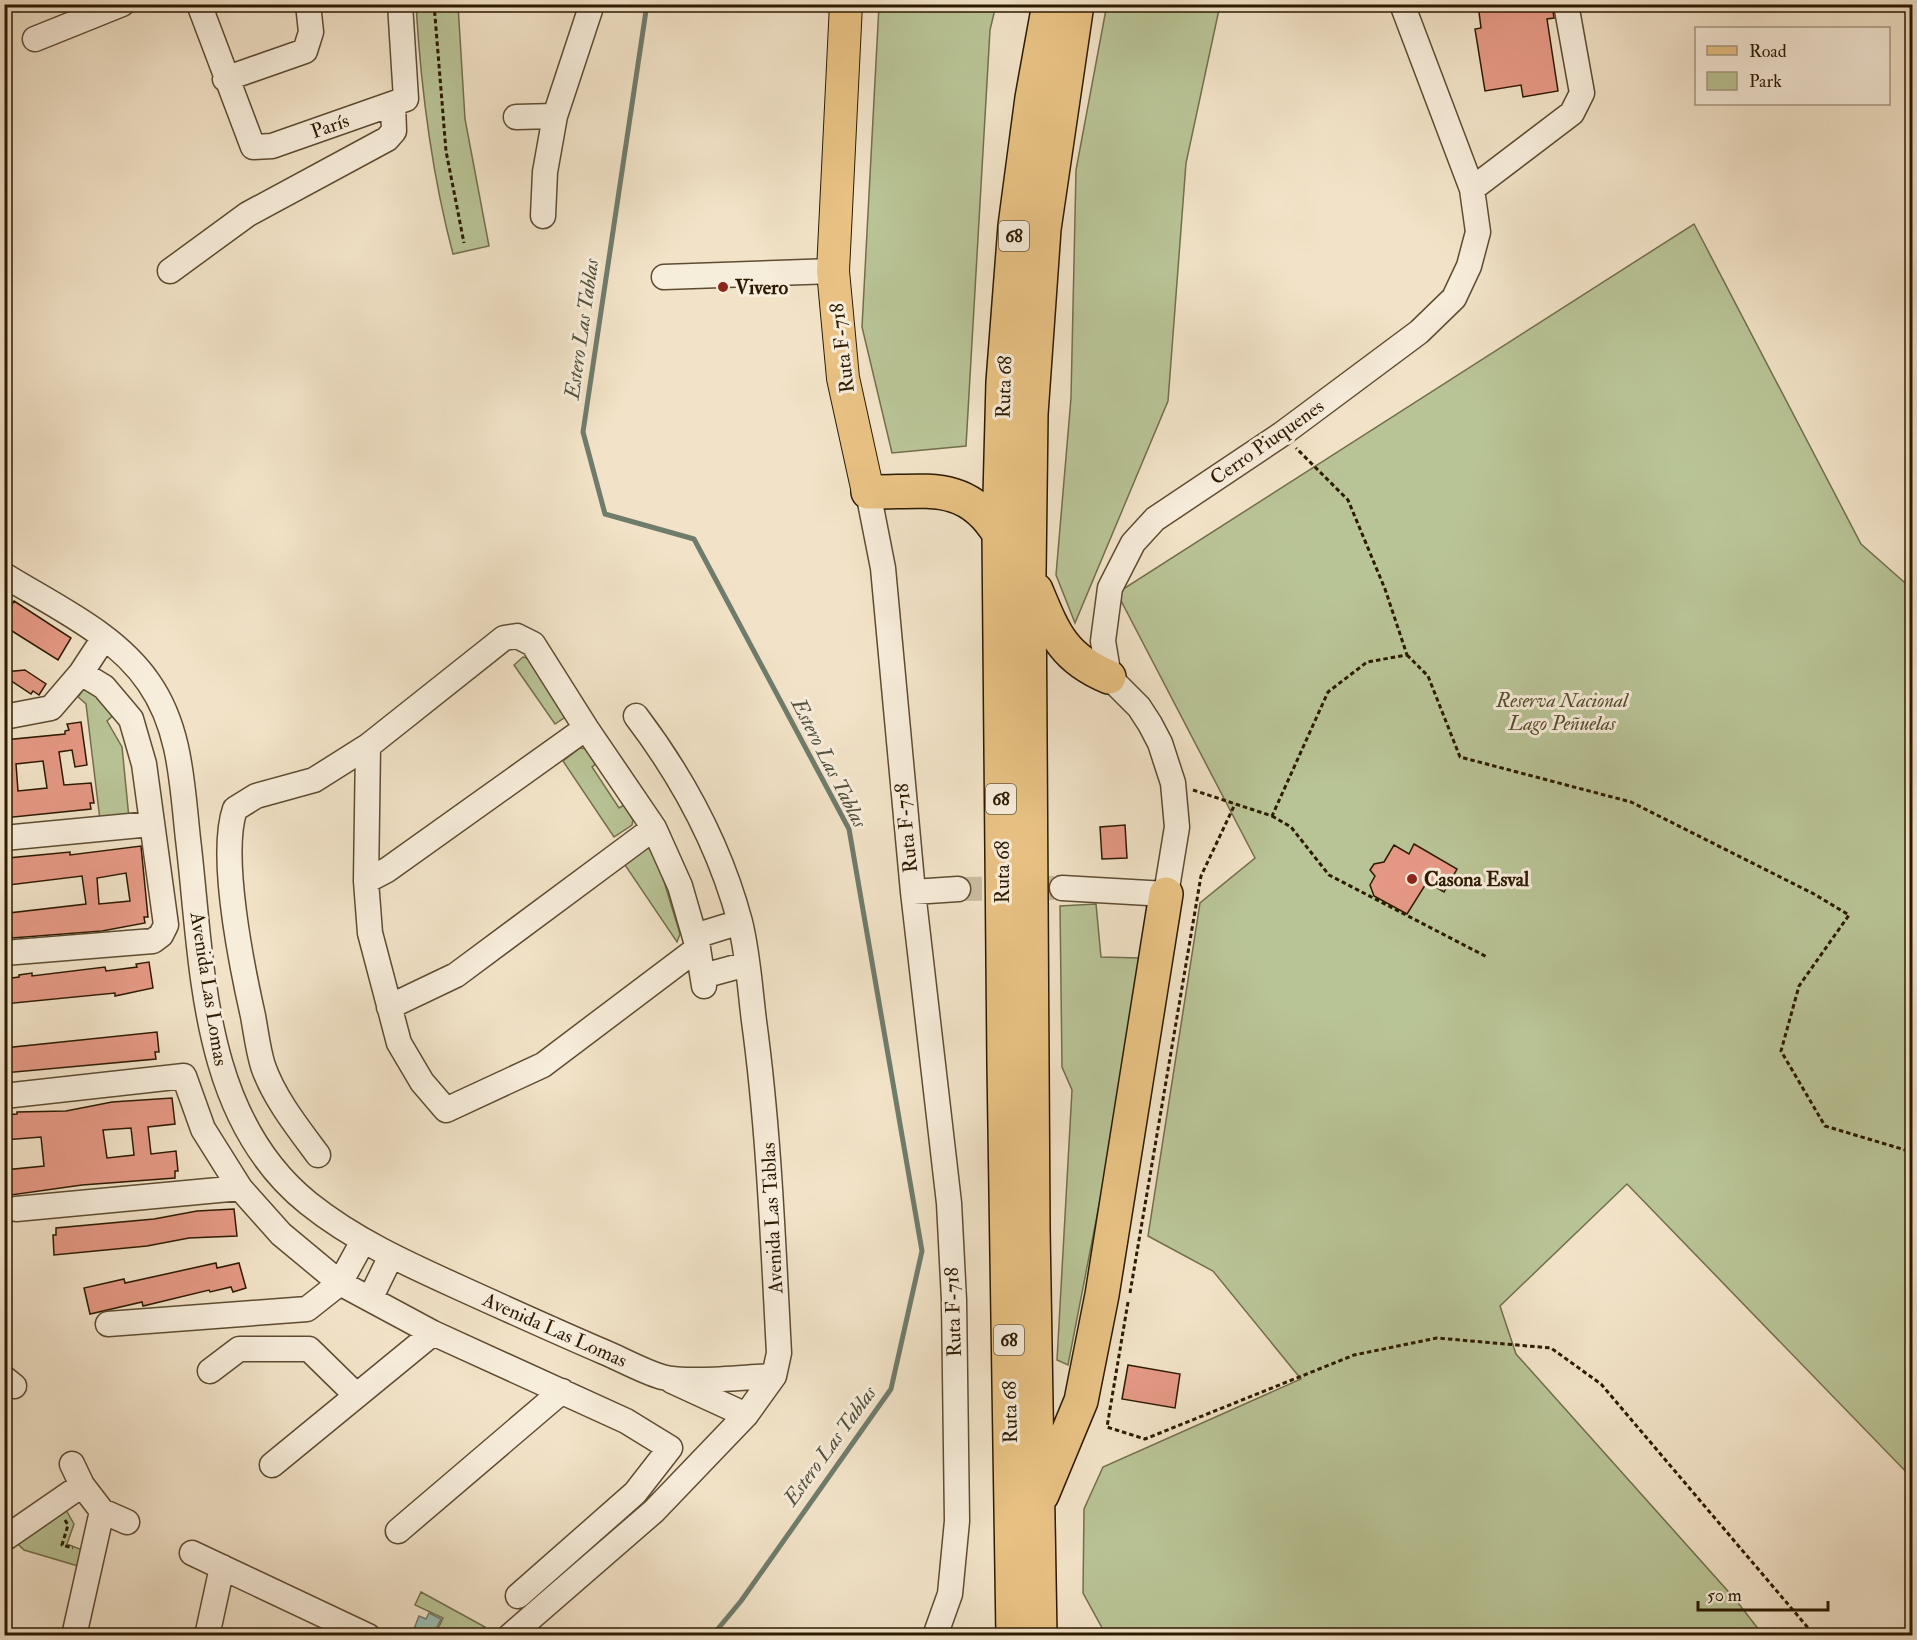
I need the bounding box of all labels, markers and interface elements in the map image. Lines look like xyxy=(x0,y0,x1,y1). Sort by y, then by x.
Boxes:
legend xyxy=(1695,27,1890,105)
text: Road xyxy=(1749,40,1787,63)
text: Park xyxy=(1749,70,1782,93)
street label: París xyxy=(307,108,353,144)
road number: 68 xyxy=(999,221,1029,251)
water label: Estero Las Tablas xyxy=(558,256,605,403)
place label: Vivero xyxy=(734,275,789,300)
marker: Vivero xyxy=(716,280,730,294)
street label: Ruta F-718 xyxy=(824,302,860,394)
street label: Ruta 68 xyxy=(990,355,1018,419)
street label: Cerro Piuquenes xyxy=(1205,393,1329,491)
park label: Reserva Nacional Lago Peñuelas xyxy=(1495,688,1630,736)
water label: Estero Las Tablas xyxy=(784,692,874,833)
street label: Ruta F-718 xyxy=(889,782,923,874)
road number: 68 xyxy=(986,784,1016,814)
street label: Ruta 68 xyxy=(990,841,1015,903)
place label: Casona Esval xyxy=(1424,867,1530,892)
marker: Casona Esval xyxy=(1405,872,1419,886)
street label: Avenida Las Lomas xyxy=(184,909,234,1068)
street label: Avenida Las Tablas xyxy=(756,1142,788,1295)
street label: Ruta F-718 xyxy=(939,1267,967,1357)
street label: Avenida Las Lomas xyxy=(478,1287,631,1373)
road number: 68 xyxy=(994,1325,1024,1355)
water label: Estero Las Tablas xyxy=(776,1380,883,1513)
street label: Ruta 68 xyxy=(997,1380,1023,1444)
scale bar xyxy=(1698,1574,1828,1612)
text: 50 m xyxy=(1707,1584,1742,1607)

